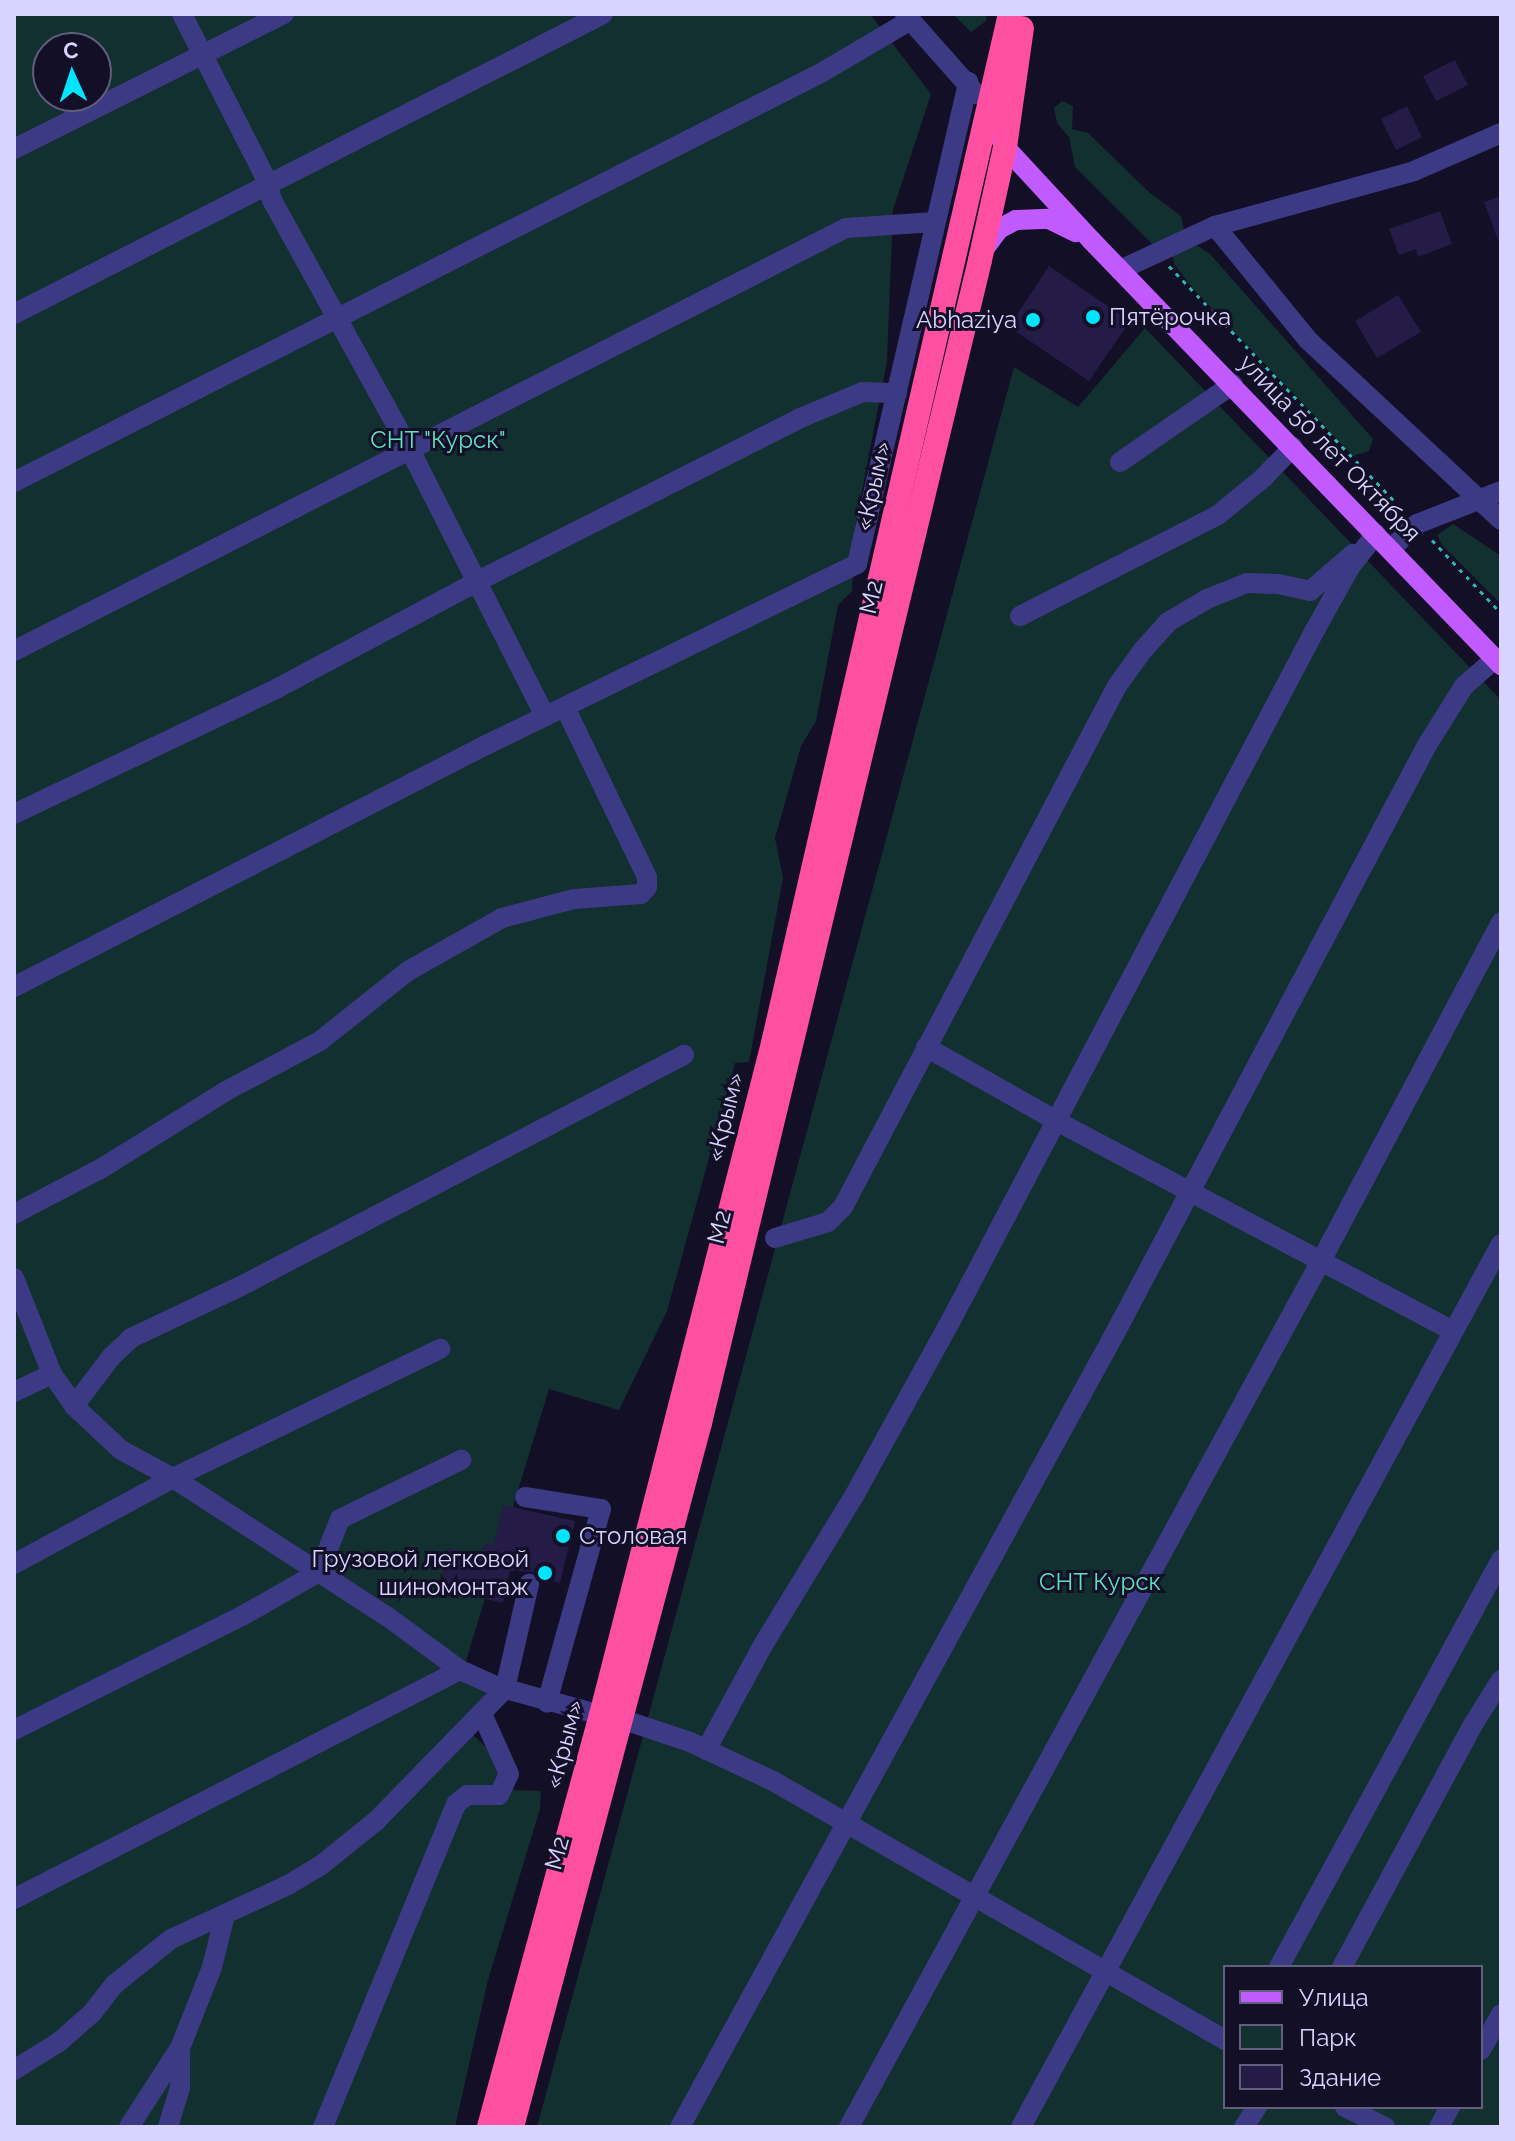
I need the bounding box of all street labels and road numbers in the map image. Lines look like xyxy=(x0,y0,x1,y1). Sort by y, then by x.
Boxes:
street label: улица 50 лет Октября xyxy=(1233,348,1427,548)
street label: «Крым» xyxy=(849,439,897,533)
street label: М2 xyxy=(853,577,889,617)
street label: «Крым» xyxy=(700,1070,750,1164)
street label: М2 xyxy=(701,1207,737,1247)
street label: «Крым» xyxy=(538,1697,590,1791)
street label: М2 xyxy=(539,1833,575,1873)

